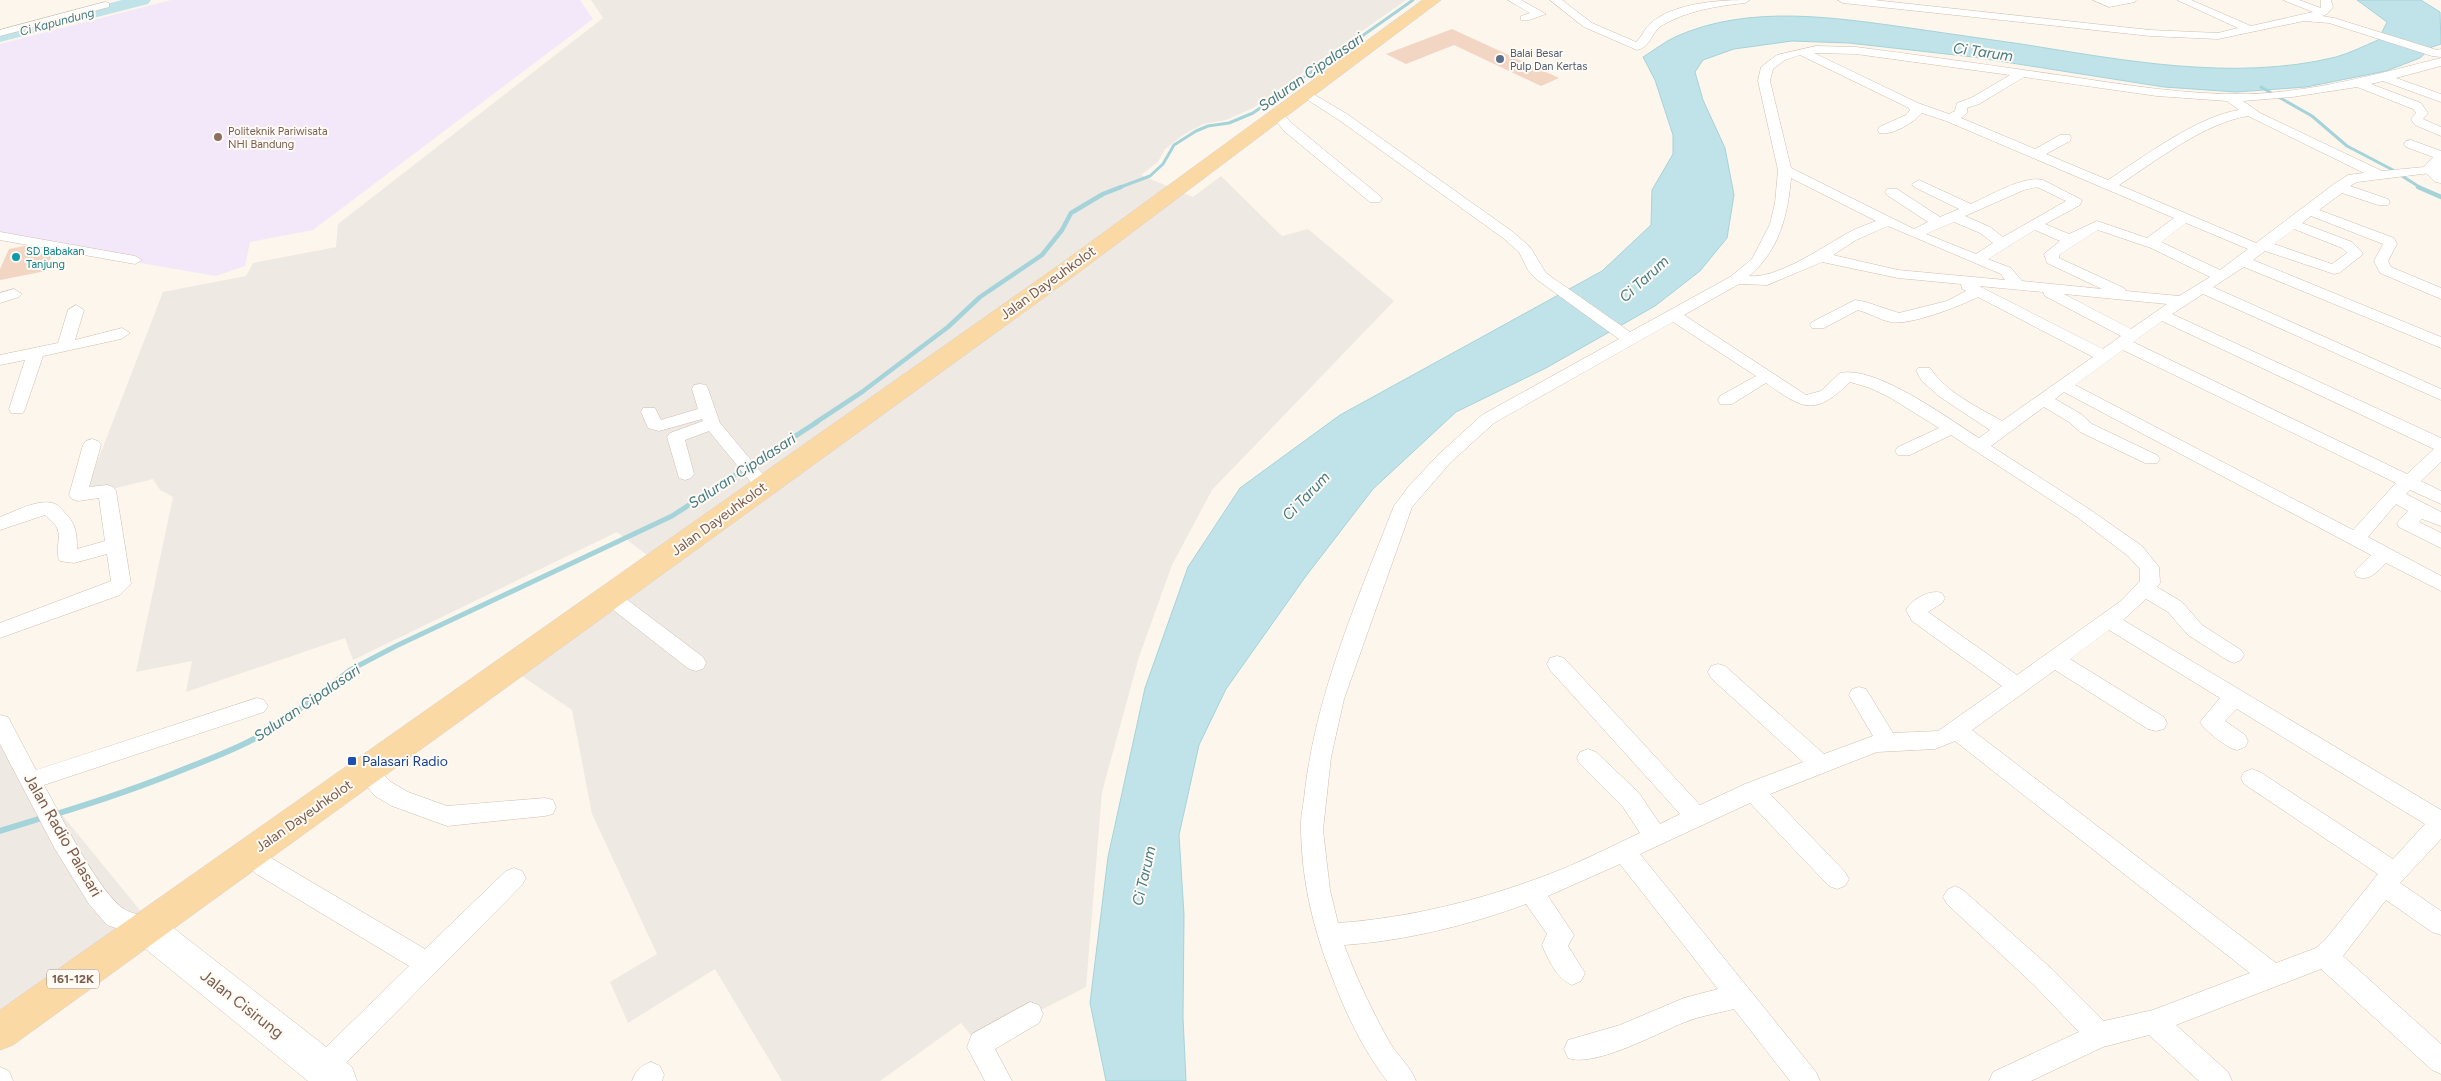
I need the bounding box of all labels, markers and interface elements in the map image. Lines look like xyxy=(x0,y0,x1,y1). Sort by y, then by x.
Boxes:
water label: Ci Kapundung xyxy=(18,5,96,39)
water label: Saluran Cipalasari xyxy=(1255,29,1367,115)
water label: Ci Tarum xyxy=(1952,39,2014,65)
place label: Balai Besar Pulp Dan Kertas xyxy=(1510,47,1587,73)
marker: Balai Besar Pulp Dan Kertas xyxy=(1494,53,1506,65)
place label: Politeknik Pariwisata NHI Bandung xyxy=(228,125,328,151)
marker: Politeknik Pariwisata NHI Bandung xyxy=(212,131,224,143)
street label: Jalan Dayeuhkolot xyxy=(997,243,1099,323)
place label: SD Babakan Tanjung xyxy=(26,245,84,271)
marker: SD Babakan Tanjung xyxy=(10,251,22,263)
water label: Ci Tarum xyxy=(1616,252,1673,306)
water label: Saluran Cipalasari xyxy=(685,429,799,512)
water label: Ci Tarum xyxy=(1279,468,1334,524)
street label: Jalan Dayeuhkolot xyxy=(668,479,770,559)
water label: Saluran Cipalasari xyxy=(250,661,364,745)
place label: Palasari Radio xyxy=(362,753,448,770)
marker: Palasari Radio xyxy=(346,755,358,767)
street label: Jalan Radio Palasari xyxy=(20,770,106,900)
street label: Jalan Dayeuhkolot xyxy=(252,776,356,856)
water label: Ci Tarum xyxy=(1128,844,1160,907)
street label: Jalan Cisirung xyxy=(197,966,287,1042)
road number: 161-12K xyxy=(47,970,99,989)

